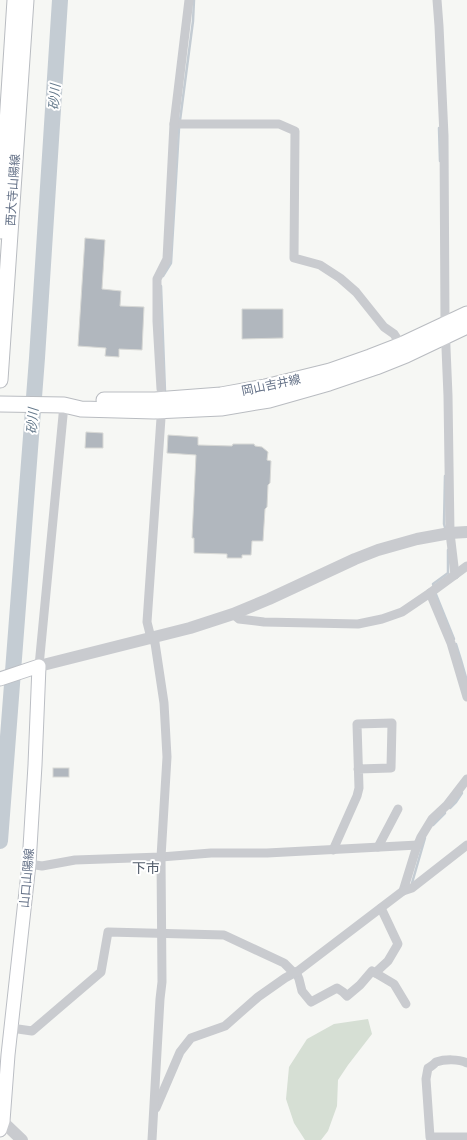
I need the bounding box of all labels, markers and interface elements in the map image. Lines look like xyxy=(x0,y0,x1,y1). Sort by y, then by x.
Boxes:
water label: 砂川 xyxy=(46,82,63,111)
street label: 西大寺山陽線 xyxy=(4,154,22,226)
street label: 岡山吉井線 xyxy=(240,372,302,398)
water label: 砂川 xyxy=(24,406,41,435)
street label: 山口山陽線 xyxy=(17,847,37,909)
district label: 下市 xyxy=(132,860,160,876)

